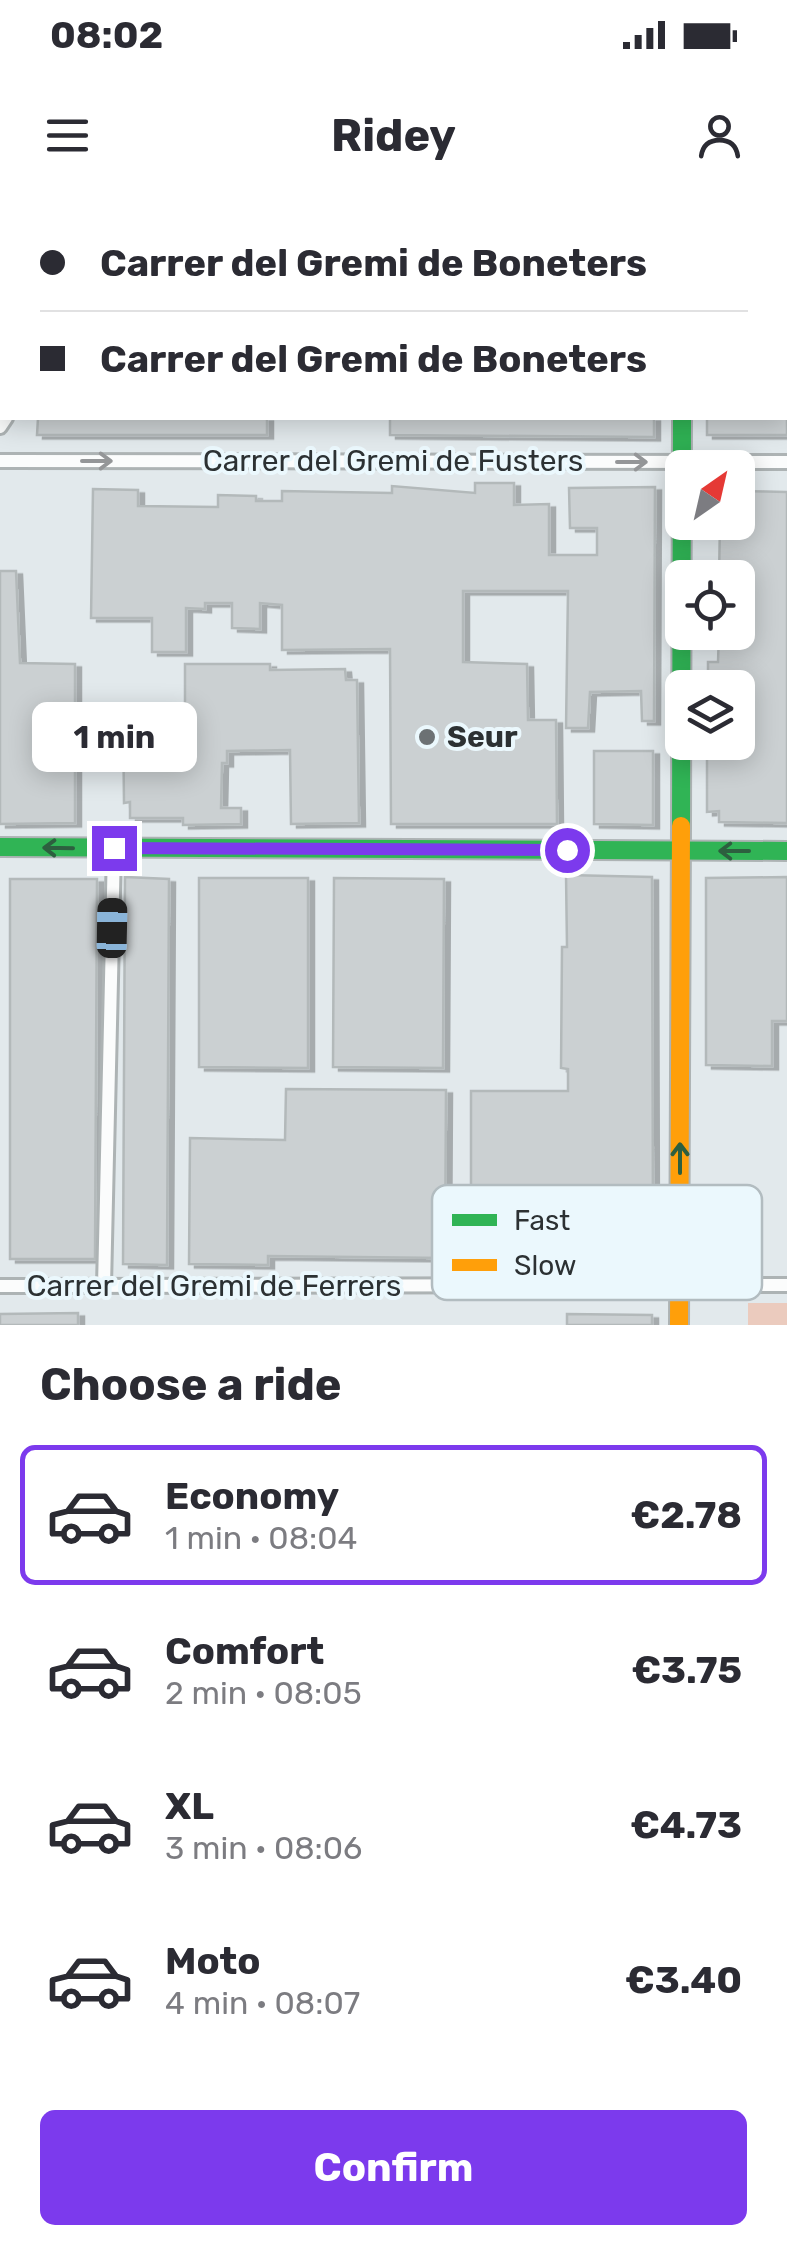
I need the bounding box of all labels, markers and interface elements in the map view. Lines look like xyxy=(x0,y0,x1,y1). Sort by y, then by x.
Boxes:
text: 08:02 xyxy=(50,12,163,58)
icon: menu xyxy=(40,108,95,163)
icon: person xyxy=(692,108,747,163)
text: Ridey xyxy=(331,109,456,162)
text: Carrer del Gremi de Boneters xyxy=(100,240,647,286)
text: Carrer del Gremi de Boneters xyxy=(100,336,647,382)
street label: Carrer del Gremi de Fusters xyxy=(203,443,583,479)
north arrow xyxy=(665,450,755,540)
map controls xyxy=(665,450,755,760)
one-way arrow xyxy=(80,452,113,470)
one-way arrow xyxy=(616,452,648,472)
button: locate xyxy=(665,560,755,650)
button: layers xyxy=(665,670,755,760)
callout: 1 min xyxy=(32,703,196,773)
text: 1 min xyxy=(74,718,155,756)
place label: Seur xyxy=(447,719,518,755)
marker: Seur xyxy=(416,726,438,748)
route end xyxy=(92,826,137,871)
route start xyxy=(545,828,590,873)
one-way arrow xyxy=(43,838,76,858)
one-way arrow xyxy=(718,842,750,860)
car xyxy=(96,898,128,958)
one-way arrow xyxy=(670,1142,690,1174)
legend xyxy=(432,1185,762,1300)
text: Fast xyxy=(514,1204,570,1237)
text: Slow xyxy=(514,1249,576,1282)
street label: Carrer del Gremi de Ferrers xyxy=(27,1268,401,1304)
text: Choose a ride xyxy=(40,1358,342,1411)
icon: car xyxy=(45,1470,135,1560)
text: Economy xyxy=(165,1473,339,1519)
text: €2.78 xyxy=(630,1492,742,1538)
text: 1 min · 08:04 xyxy=(165,1519,357,1557)
icon: car xyxy=(45,1625,135,1715)
text: Comfort xyxy=(165,1628,324,1674)
text: €3.75 xyxy=(631,1647,742,1693)
text: 2 min · 08:05 xyxy=(165,1674,362,1712)
icon: car xyxy=(45,1780,135,1870)
text: XL xyxy=(165,1783,214,1829)
text: €4.73 xyxy=(630,1802,742,1848)
text: 3 min · 08:06 xyxy=(165,1829,362,1867)
icon: car xyxy=(45,1935,135,2025)
text: Moto xyxy=(165,1938,261,1984)
text: €3.40 xyxy=(625,1957,742,2003)
text: 4 min · 08:07 xyxy=(165,1984,360,2022)
button: Confirm xyxy=(40,2110,747,2225)

